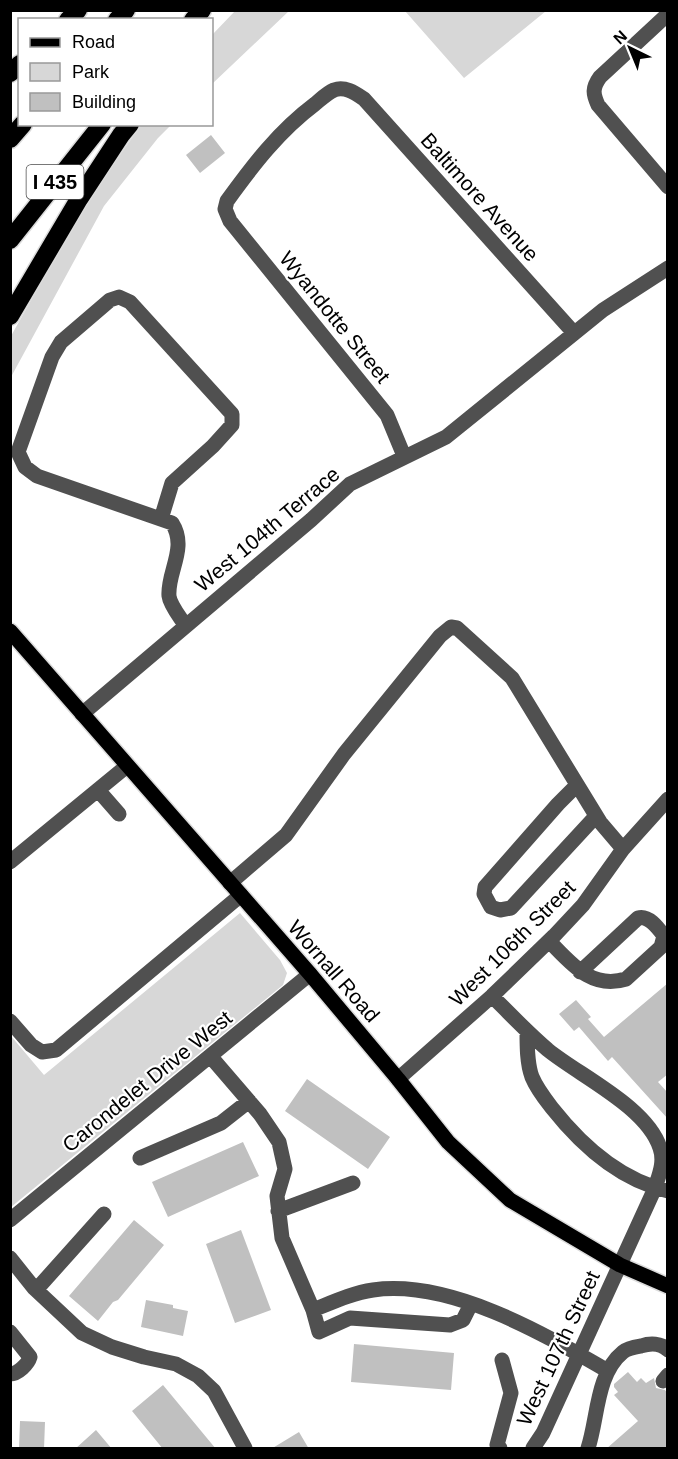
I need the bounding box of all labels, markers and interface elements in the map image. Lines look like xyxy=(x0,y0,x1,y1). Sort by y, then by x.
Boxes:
legend xyxy=(18,18,213,126)
north arrow xyxy=(600,18,660,78)
text: N xyxy=(610,27,630,48)
text: Road xyxy=(72,32,115,52)
text: Park xyxy=(72,62,110,82)
text: Building xyxy=(72,92,136,112)
street label: Baltimore Avenue xyxy=(417,128,543,266)
road number: I 435 xyxy=(26,165,84,199)
street label: Wyandotte Street xyxy=(275,247,395,387)
street label: West 104th Terrace xyxy=(190,462,344,596)
street label: West 106th Street xyxy=(445,875,580,1010)
street label: Wornall Road xyxy=(284,916,384,1026)
street label: Carondelet Drive West xyxy=(58,1006,236,1156)
street label: West 107th Street xyxy=(512,1267,604,1429)

